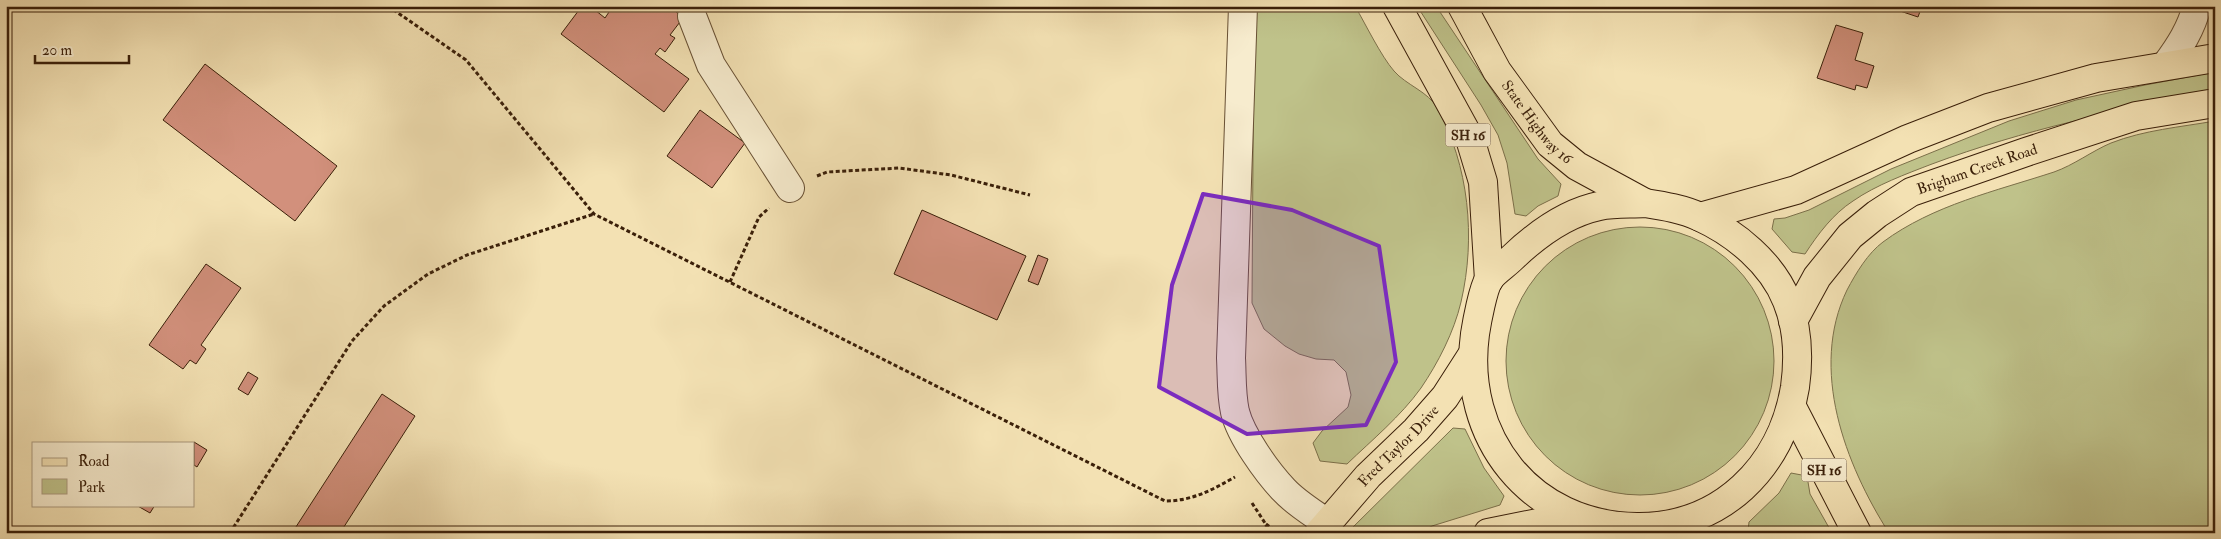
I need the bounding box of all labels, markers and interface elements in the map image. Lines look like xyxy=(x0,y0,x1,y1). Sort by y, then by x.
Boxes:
scale bar xyxy=(35,32,129,64)
text: 20 m xyxy=(42,41,72,60)
street label: State Highway 16 xyxy=(1497,77,1577,169)
road number: SH 16 xyxy=(1446,124,1490,146)
street label: Brigham Creek Road xyxy=(1914,140,2040,199)
street label: Fred Taylor Drive xyxy=(1354,401,1443,491)
legend xyxy=(32,442,195,506)
text: Road xyxy=(78,452,110,471)
road number: SH 16 xyxy=(1802,458,1846,482)
text: Park xyxy=(78,478,105,497)

